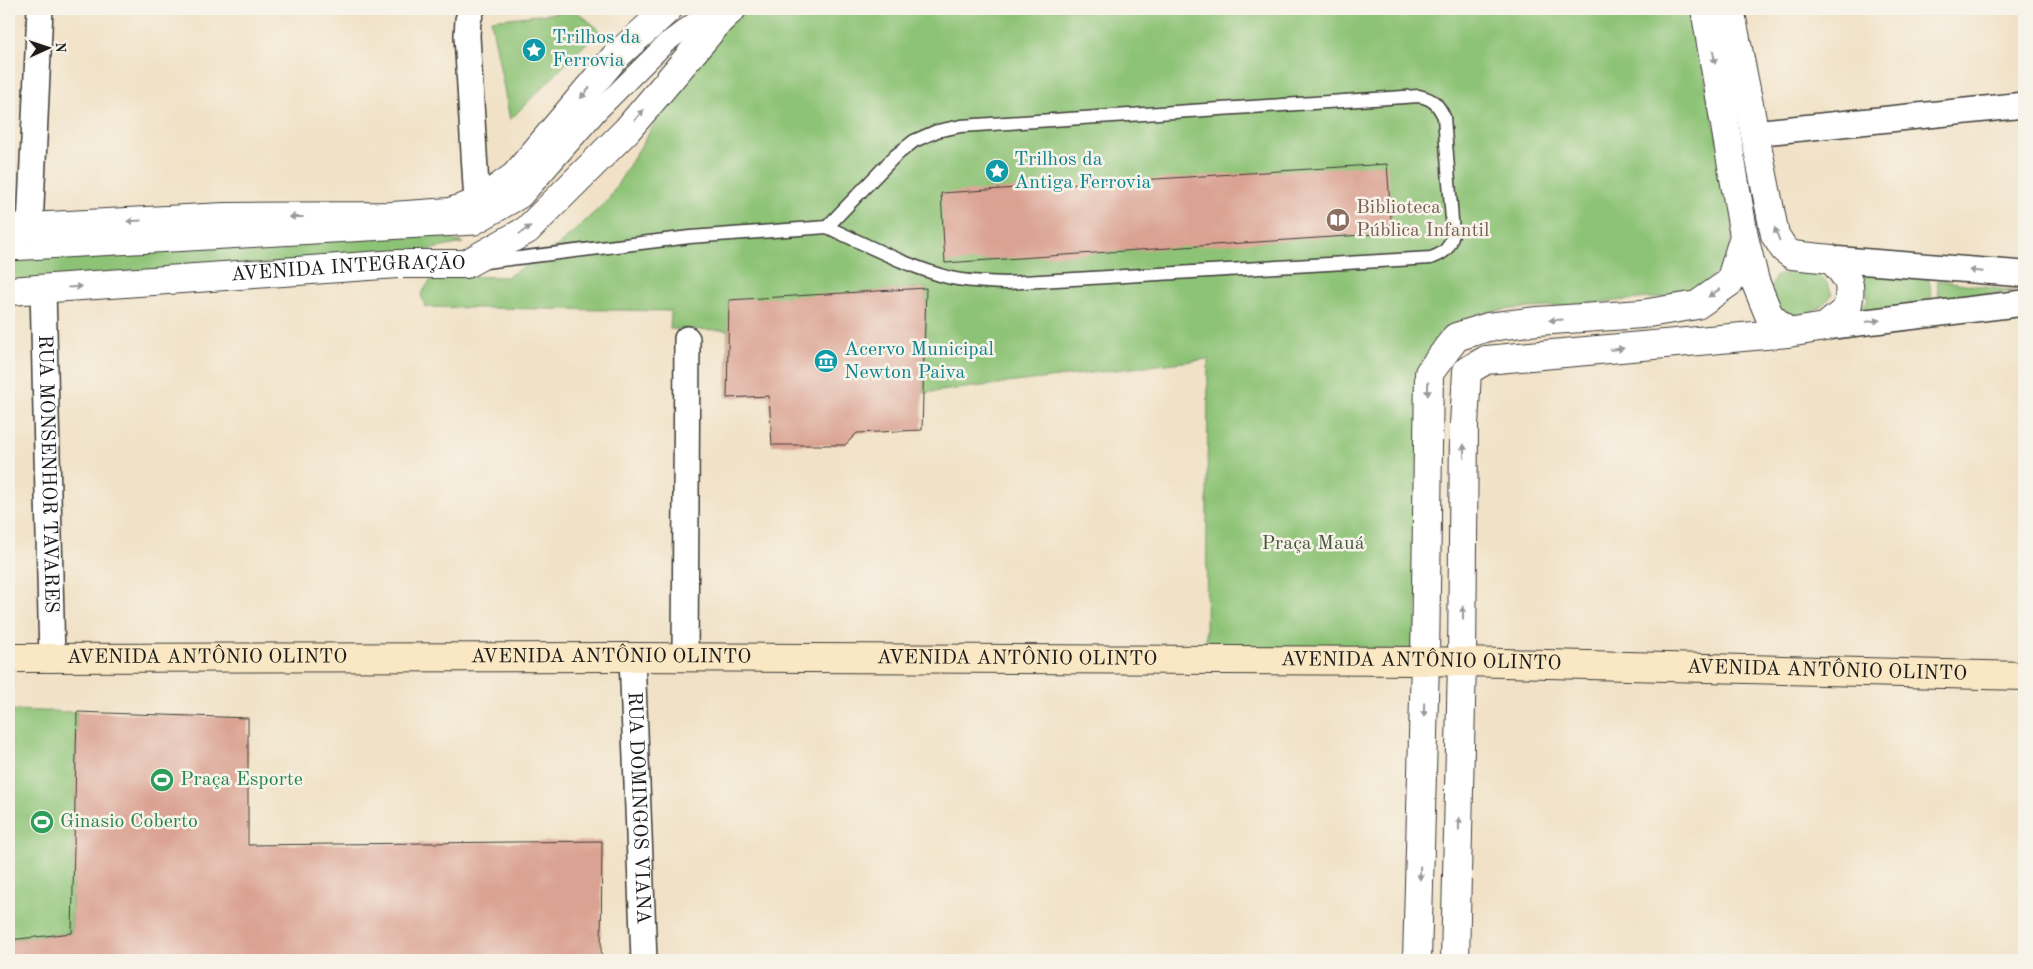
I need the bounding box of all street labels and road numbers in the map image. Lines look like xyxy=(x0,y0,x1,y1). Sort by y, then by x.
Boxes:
street label: AVENIDA INTEGRAÇÃO xyxy=(230,251,466,286)
street label: RUA MONSENHOR TAVARES xyxy=(34,334,61,614)
street label: AVENIDA ANTÔNIO OLINTO xyxy=(471,644,751,668)
street label: AVENIDA ANTÔNIO OLINTO xyxy=(67,645,347,668)
street label: AVENIDA ANTÔNIO OLINTO xyxy=(877,646,1157,670)
street label: AVENIDA ANTÔNIO OLINTO xyxy=(1281,648,1562,674)
street label: AVENIDA ANTÔNIO OLINTO xyxy=(1686,658,1967,685)
street label: RUA DOMINGOS VIANA xyxy=(623,691,653,925)

